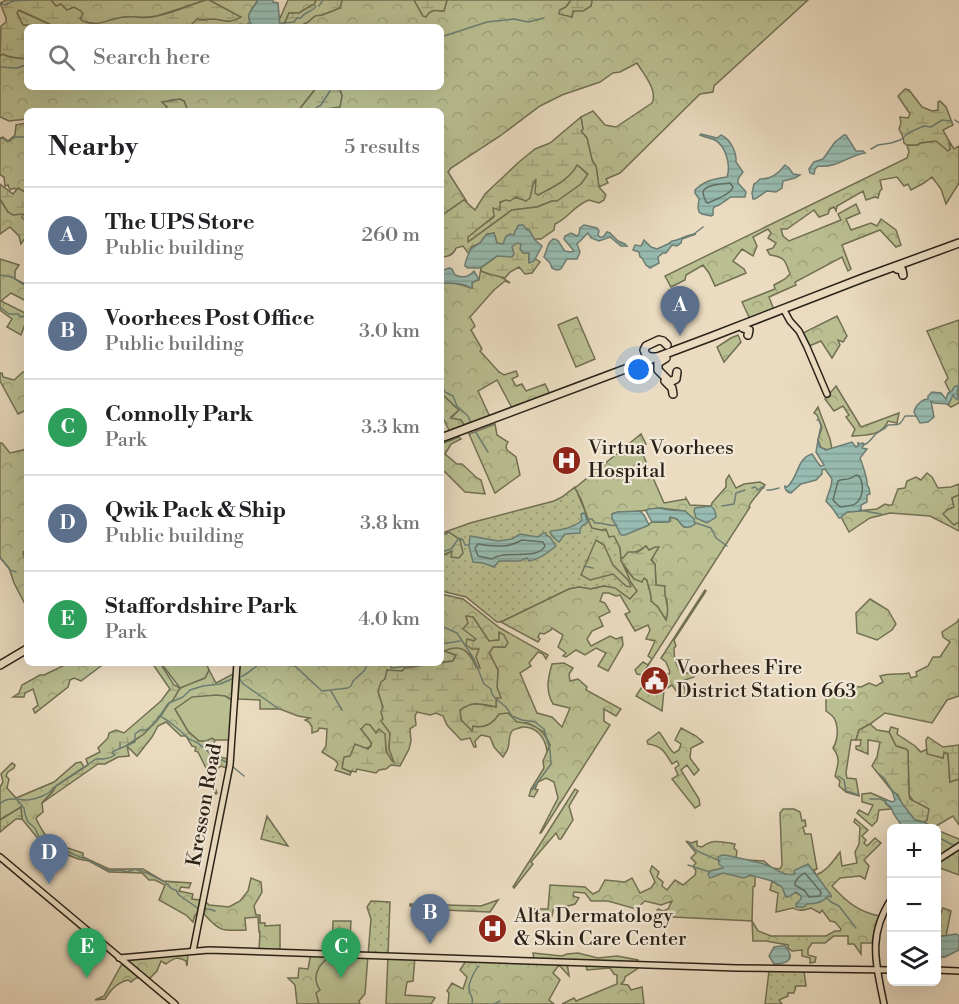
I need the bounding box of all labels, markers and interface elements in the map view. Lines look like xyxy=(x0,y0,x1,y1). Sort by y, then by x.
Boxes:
search box xyxy=(24,24,444,90)
icon: search xyxy=(45,41,78,74)
text: Search here xyxy=(93,44,210,71)
text: Nearby xyxy=(48,131,138,163)
text: 5 results xyxy=(344,135,420,160)
text: The UPS Store xyxy=(105,209,254,236)
text: A xyxy=(60,223,75,248)
text: 260 m xyxy=(362,223,420,248)
text: Public building xyxy=(105,236,244,261)
pin: A xyxy=(660,286,700,336)
text: Voorhees Post Office xyxy=(105,305,315,332)
text: B xyxy=(60,319,75,344)
text: 3.0 km xyxy=(359,319,420,344)
text: Public building xyxy=(105,332,244,357)
your location xyxy=(624,355,653,384)
text: Connolly Park xyxy=(105,401,253,428)
text: C xyxy=(60,415,75,440)
text: 3.3 km xyxy=(361,415,420,440)
text: Park xyxy=(105,428,147,453)
place label: Virtua Voorhees Hospital xyxy=(587,436,734,484)
hospital icon: Virtua Voorhees Hospital xyxy=(551,444,583,476)
text: Qwik Pack & Ship xyxy=(105,497,286,524)
text: D xyxy=(60,511,75,536)
text: 3.8 km xyxy=(360,511,420,536)
text: Public building xyxy=(105,524,244,549)
text: Staffordshire Park xyxy=(105,593,297,620)
text: E xyxy=(61,607,74,632)
text: 4.0 km xyxy=(358,607,420,632)
text: Park xyxy=(105,620,147,645)
place label: Voorhees Fire District Station 663 xyxy=(675,656,856,704)
public building icon: Voorhees Fire District Station 663 xyxy=(639,664,671,696)
street label: Kresson Road xyxy=(182,741,228,868)
map controls xyxy=(887,824,941,986)
button: + xyxy=(887,824,941,878)
pin: D xyxy=(29,834,68,884)
button: − xyxy=(887,878,941,932)
pin: B xyxy=(410,894,450,944)
place label: Alta Dermatology & Skin Care Center xyxy=(513,904,687,952)
hospital icon: Alta Dermatology & Skin Care Center xyxy=(477,912,509,944)
pin: E xyxy=(68,928,106,978)
pin: C xyxy=(322,928,360,978)
button: layers xyxy=(887,932,941,986)

